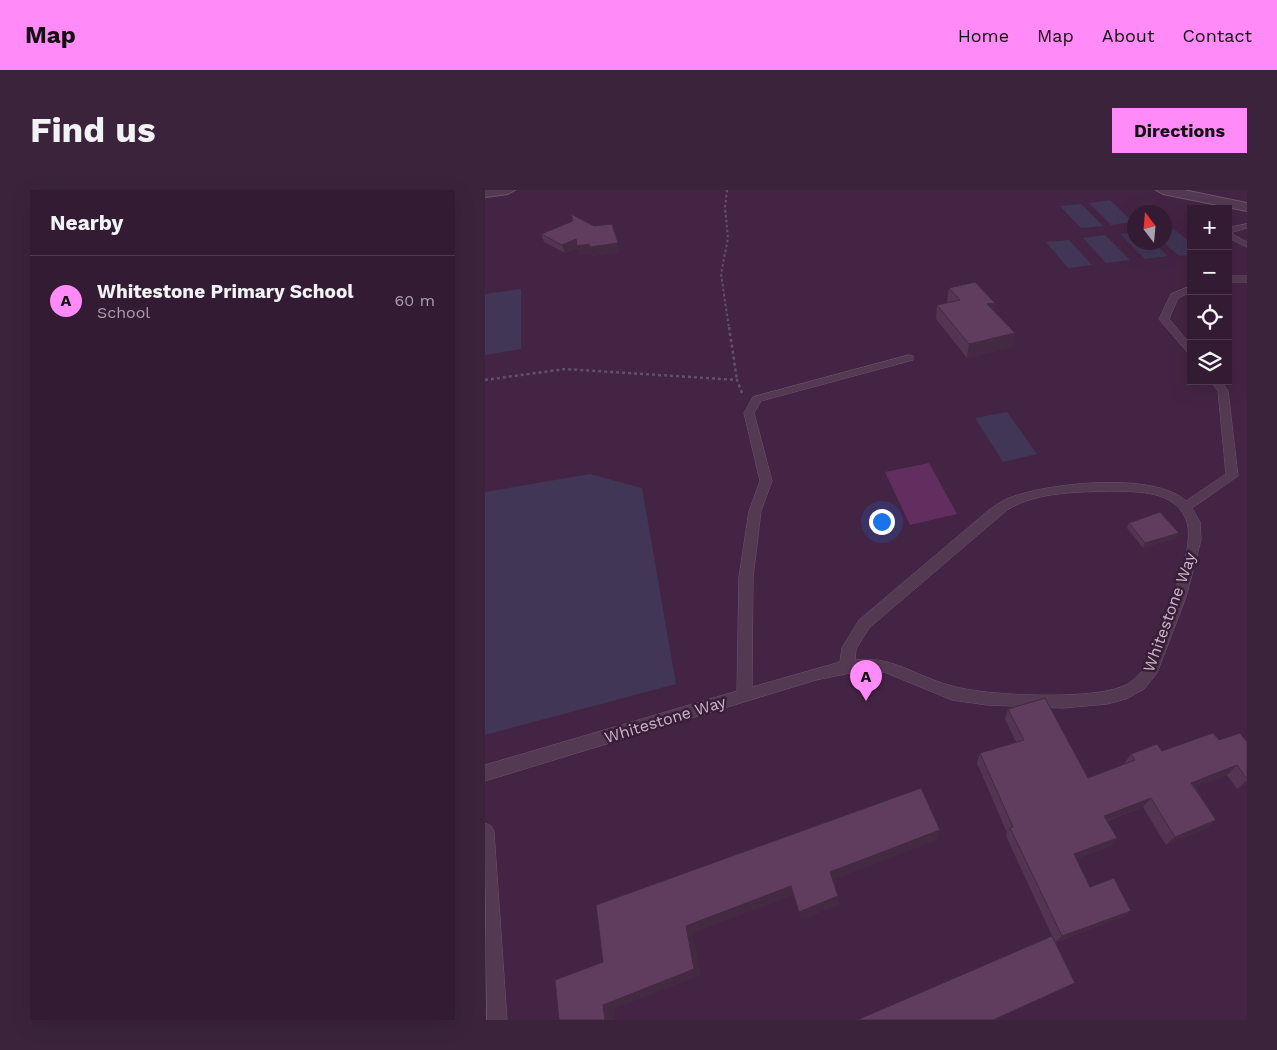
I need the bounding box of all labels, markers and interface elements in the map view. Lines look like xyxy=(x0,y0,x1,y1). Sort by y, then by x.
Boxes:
text: Map xyxy=(25,21,76,49)
text: Home xyxy=(958,25,1009,46)
text: Map xyxy=(1037,25,1074,46)
text: About xyxy=(1102,25,1154,46)
text: Contact xyxy=(1182,25,1252,46)
button: Directions xyxy=(1112,108,1247,153)
text: Find us xyxy=(30,109,156,151)
north arrow xyxy=(1127,205,1172,250)
map controls xyxy=(1187,205,1232,385)
button: + xyxy=(1187,205,1232,250)
text: Nearby xyxy=(50,210,123,235)
button: − xyxy=(1187,250,1232,295)
text: Whitestone Primary School xyxy=(97,280,354,303)
text: A xyxy=(61,291,71,310)
text: 60 m xyxy=(395,291,435,310)
button: locate xyxy=(1187,295,1232,340)
text: School xyxy=(97,303,150,322)
button: layers xyxy=(1187,340,1232,385)
your location xyxy=(869,509,895,535)
street label: Whitestone Way xyxy=(1139,549,1200,675)
pin: A xyxy=(850,660,882,701)
street label: Whitestone Way xyxy=(602,692,729,747)

